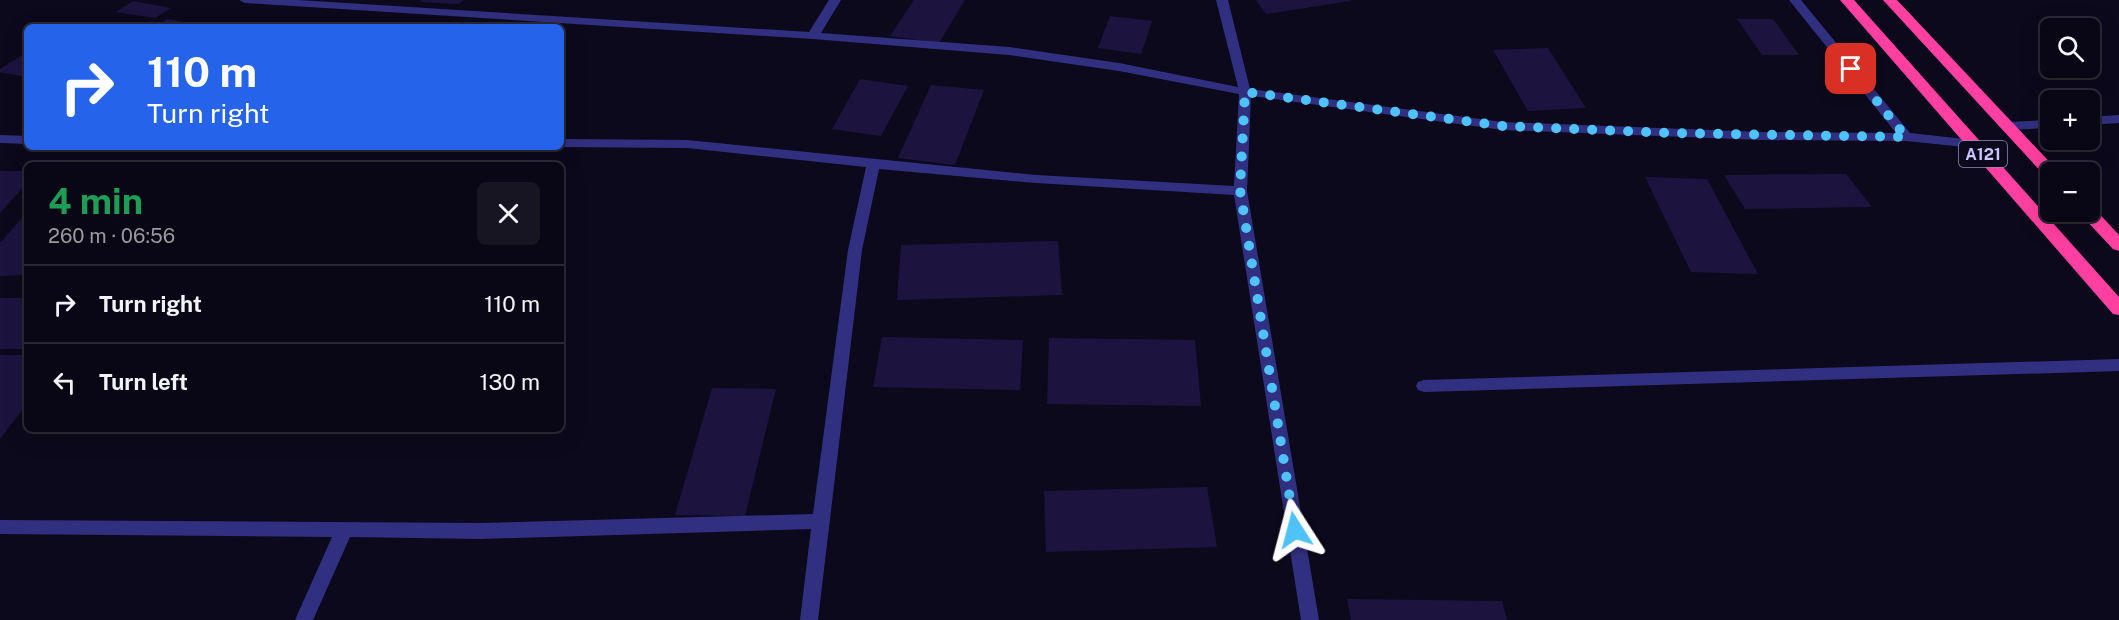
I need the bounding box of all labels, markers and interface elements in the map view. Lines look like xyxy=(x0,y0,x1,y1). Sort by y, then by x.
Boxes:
map controls xyxy=(2040,18,2100,222)
button: search xyxy=(2040,18,2100,78)
pin xyxy=(1825,43,1876,94)
text: 110 m xyxy=(147,47,257,96)
icon: right xyxy=(48,48,126,126)
icon: arrive xyxy=(1834,52,1867,85)
button: + xyxy=(2040,90,2100,150)
text: Turn right xyxy=(147,97,270,129)
road number: A121 xyxy=(1959,141,2007,167)
button: − xyxy=(2040,162,2100,222)
text: 4 min xyxy=(48,180,143,222)
button: close xyxy=(477,182,540,245)
text: 260 m · 06:56 xyxy=(48,224,175,248)
icon: right xyxy=(48,288,81,321)
text: Turn right xyxy=(99,291,202,317)
text: 110 m xyxy=(484,291,540,317)
icon: left xyxy=(48,366,81,399)
text: Turn left xyxy=(99,369,188,395)
text: 130 m xyxy=(479,369,540,395)
position arrow xyxy=(1263,498,1327,562)

